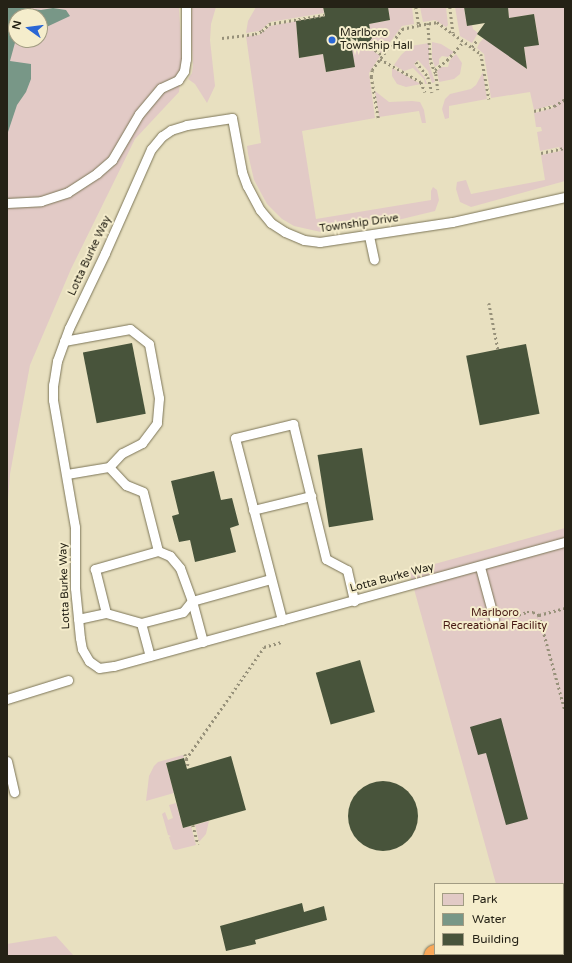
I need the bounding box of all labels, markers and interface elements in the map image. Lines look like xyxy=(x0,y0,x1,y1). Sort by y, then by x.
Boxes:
north arrow xyxy=(8,8,48,48)
text: N xyxy=(9,19,24,31)
place label: Marlboro Township Hall xyxy=(340,27,413,53)
marker: Marlboro Township Hall xyxy=(327,35,337,45)
street label: Township Drive xyxy=(319,212,399,236)
street label: Lotta Burke Way xyxy=(66,214,114,298)
street label: Lotta Burke Way xyxy=(57,543,73,629)
street label: Lotta Burke Way xyxy=(348,560,436,596)
park label: Marlboro Recreational Facility xyxy=(443,607,547,633)
legend xyxy=(434,883,564,955)
text: Park xyxy=(472,892,498,906)
text: Water xyxy=(472,912,506,926)
text: Building xyxy=(472,932,519,946)

